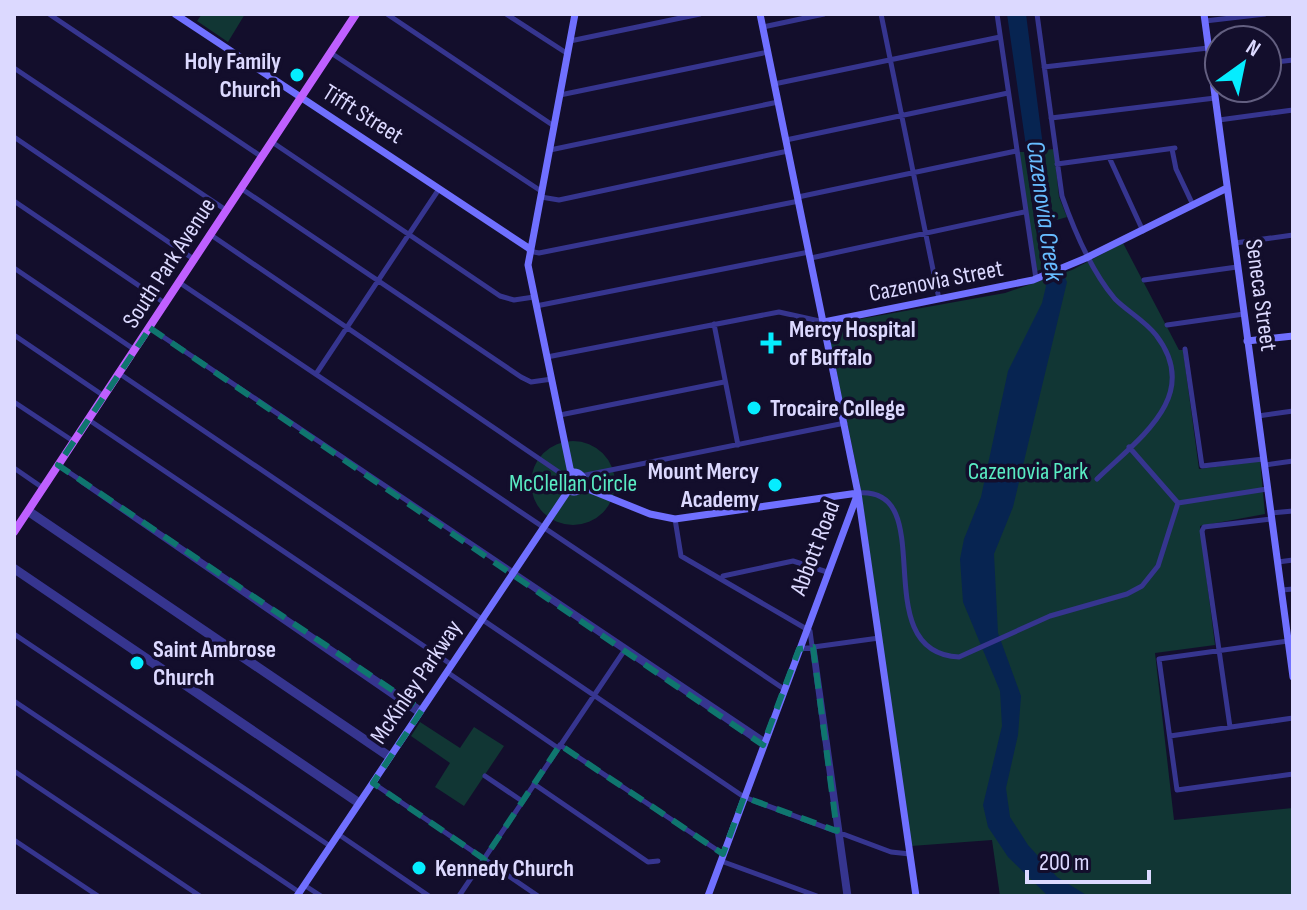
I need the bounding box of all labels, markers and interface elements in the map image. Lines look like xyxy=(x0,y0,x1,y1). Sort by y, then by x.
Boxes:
north arrow xyxy=(1203,24,1283,104)
text: N xyxy=(1241,34,1265,63)
place label: Holy Family Church xyxy=(184,47,281,104)
marker: Holy Family Church xyxy=(288,66,306,84)
street label: Tifft Street xyxy=(317,78,409,150)
water label: Cazenovia Creek xyxy=(1019,139,1069,284)
street label: South Park Avenue xyxy=(116,193,222,333)
street label: Seneca Street xyxy=(1239,237,1283,353)
street label: Cazenovia Street xyxy=(867,254,1005,308)
place label: Mercy Hospital of Buffalo xyxy=(789,315,916,372)
marker: Mercy Hospital of Buffalo xyxy=(760,332,782,354)
place label: Trocaire College xyxy=(770,394,905,423)
marker: Trocaire College xyxy=(745,399,763,417)
place label: Mount Mercy Academy xyxy=(648,457,759,514)
park label: Cazenovia Park xyxy=(968,457,1088,486)
park label: McClellan Circle xyxy=(509,469,637,498)
marker: Mount Mercy Academy xyxy=(766,476,784,494)
street label: Abbott Road xyxy=(783,497,846,600)
street label: McKinley Parkway xyxy=(364,615,468,749)
place label: Saint Ambrose Church xyxy=(153,635,276,692)
marker: Saint Ambrose Church xyxy=(128,654,146,672)
scale bar xyxy=(1027,834,1149,884)
text: 200 m xyxy=(1039,848,1090,877)
place label: Kennedy Church xyxy=(435,854,574,883)
marker: Kennedy Church xyxy=(410,859,428,877)

